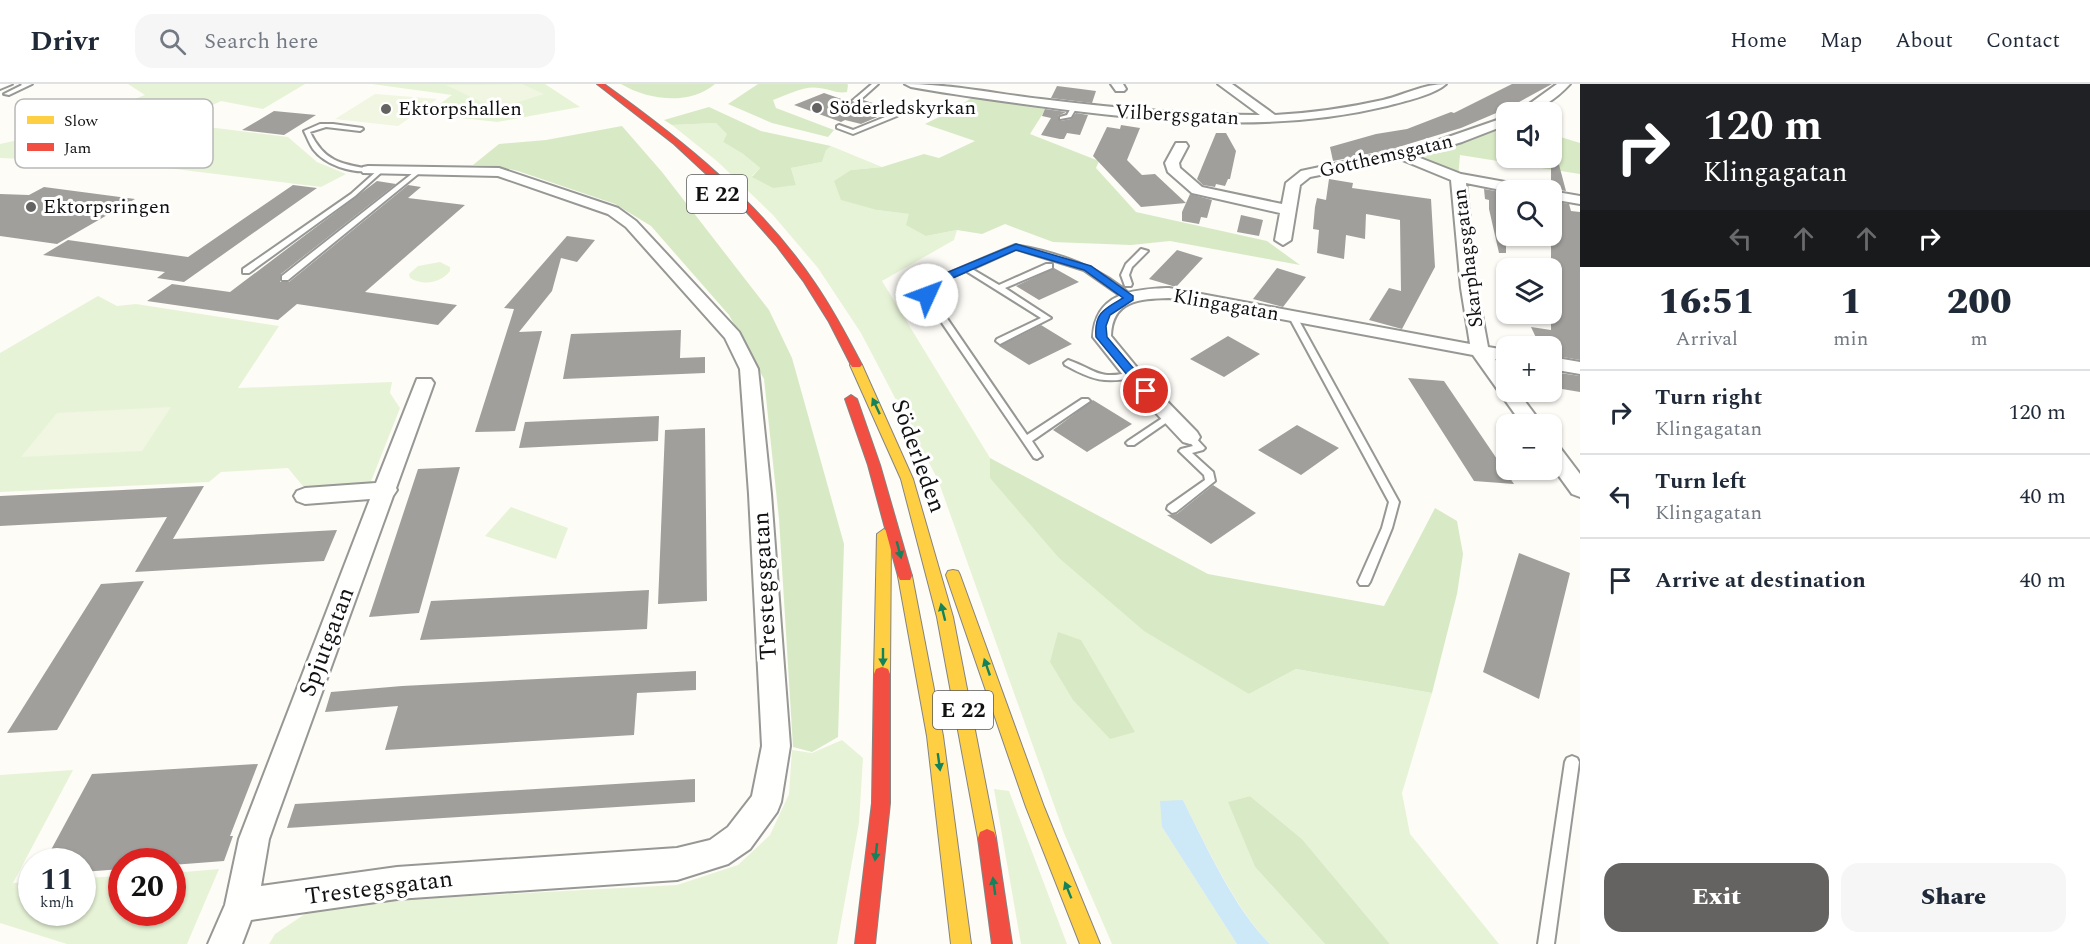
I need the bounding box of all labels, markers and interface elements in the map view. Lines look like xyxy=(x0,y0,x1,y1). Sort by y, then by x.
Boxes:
search box xyxy=(135,14,555,68)
text: Drivr xyxy=(30,20,99,63)
icon: search xyxy=(156,25,189,58)
text: Search here xyxy=(204,25,318,58)
text: Home xyxy=(1730,25,1787,57)
text: Map xyxy=(1820,25,1862,57)
text: About xyxy=(1895,25,1953,57)
text: Contact xyxy=(1986,25,2060,57)
place label: Söderledskyrkan xyxy=(829,93,976,123)
place label: Ektorpshallen xyxy=(398,94,522,124)
text: 120 m xyxy=(1703,95,1822,158)
street label: Vilbergsgatan xyxy=(1114,97,1240,133)
legend xyxy=(15,99,213,168)
marker: Söderledskyrkan xyxy=(810,101,824,115)
marker: Ektorpshallen xyxy=(379,102,393,116)
map controls xyxy=(1496,102,1562,480)
button: sound xyxy=(1496,102,1562,168)
icon: right xyxy=(1604,108,1682,186)
text: Slow xyxy=(64,109,99,133)
street label: Gotthemsgatan xyxy=(1316,126,1456,186)
text: Jam xyxy=(64,136,92,160)
text: Klingagatan xyxy=(1703,152,1848,194)
road number: E 22 xyxy=(687,175,747,213)
button: search xyxy=(1496,180,1562,246)
street label: Skarphagsgatan xyxy=(1445,187,1491,329)
place label: Ektorpsringen xyxy=(43,192,170,222)
marker: Ektorpsringen xyxy=(24,200,38,214)
icon: left xyxy=(1724,222,1757,255)
icon: ahead xyxy=(1787,222,1820,255)
icon: ahead xyxy=(1850,222,1883,255)
icon: right xyxy=(1913,222,1946,255)
button: layers xyxy=(1496,258,1562,324)
position arrow xyxy=(895,263,959,327)
text: 16:51 xyxy=(1658,275,1755,330)
text: 1 xyxy=(1840,275,1862,330)
text: 200 xyxy=(1947,275,2012,330)
street label: Klingagatan xyxy=(1171,281,1281,329)
text: Arrival xyxy=(1676,324,1738,354)
text: min xyxy=(1833,324,1868,354)
text: m xyxy=(1971,324,1988,354)
button: + xyxy=(1496,336,1562,402)
pin xyxy=(1120,365,1171,416)
icon: arrive xyxy=(1129,374,1162,407)
text: Turn right xyxy=(1655,381,1762,414)
street label: Söderleden xyxy=(881,394,955,518)
icon: right xyxy=(1604,396,1637,429)
text: 120 m xyxy=(2009,396,2066,429)
one-way arrow xyxy=(871,397,880,414)
button: − xyxy=(1496,414,1562,480)
text: Klingagatan xyxy=(1655,414,1762,444)
text: Turn left xyxy=(1655,465,1747,498)
icon: left xyxy=(1604,480,1637,513)
text: 40 m xyxy=(2020,480,2066,513)
text: Klingagatan xyxy=(1655,498,1762,528)
street label: Trestegsgatan xyxy=(743,511,787,661)
one-way arrow xyxy=(895,541,905,559)
icon: arrive xyxy=(1604,564,1637,597)
text: Arrive at destination xyxy=(1655,564,1866,597)
text: 40 m xyxy=(2020,564,2066,597)
street label: Spjutgatan xyxy=(290,582,364,702)
one-way arrow xyxy=(938,603,948,621)
one-way arrow xyxy=(878,648,888,667)
one-way arrow xyxy=(982,658,992,676)
road number: E 22 xyxy=(933,691,993,729)
one-way arrow xyxy=(934,753,943,772)
one-way arrow xyxy=(871,842,881,861)
speed limit sign: 20 xyxy=(108,848,186,926)
text: 11 xyxy=(40,857,74,903)
street label: Trestegsgatan xyxy=(303,861,455,915)
button: Exit xyxy=(1604,863,1829,932)
button: Share xyxy=(1841,863,2066,932)
one-way arrow xyxy=(989,876,998,895)
one-way arrow xyxy=(1063,880,1073,898)
text: km/h xyxy=(40,891,74,914)

